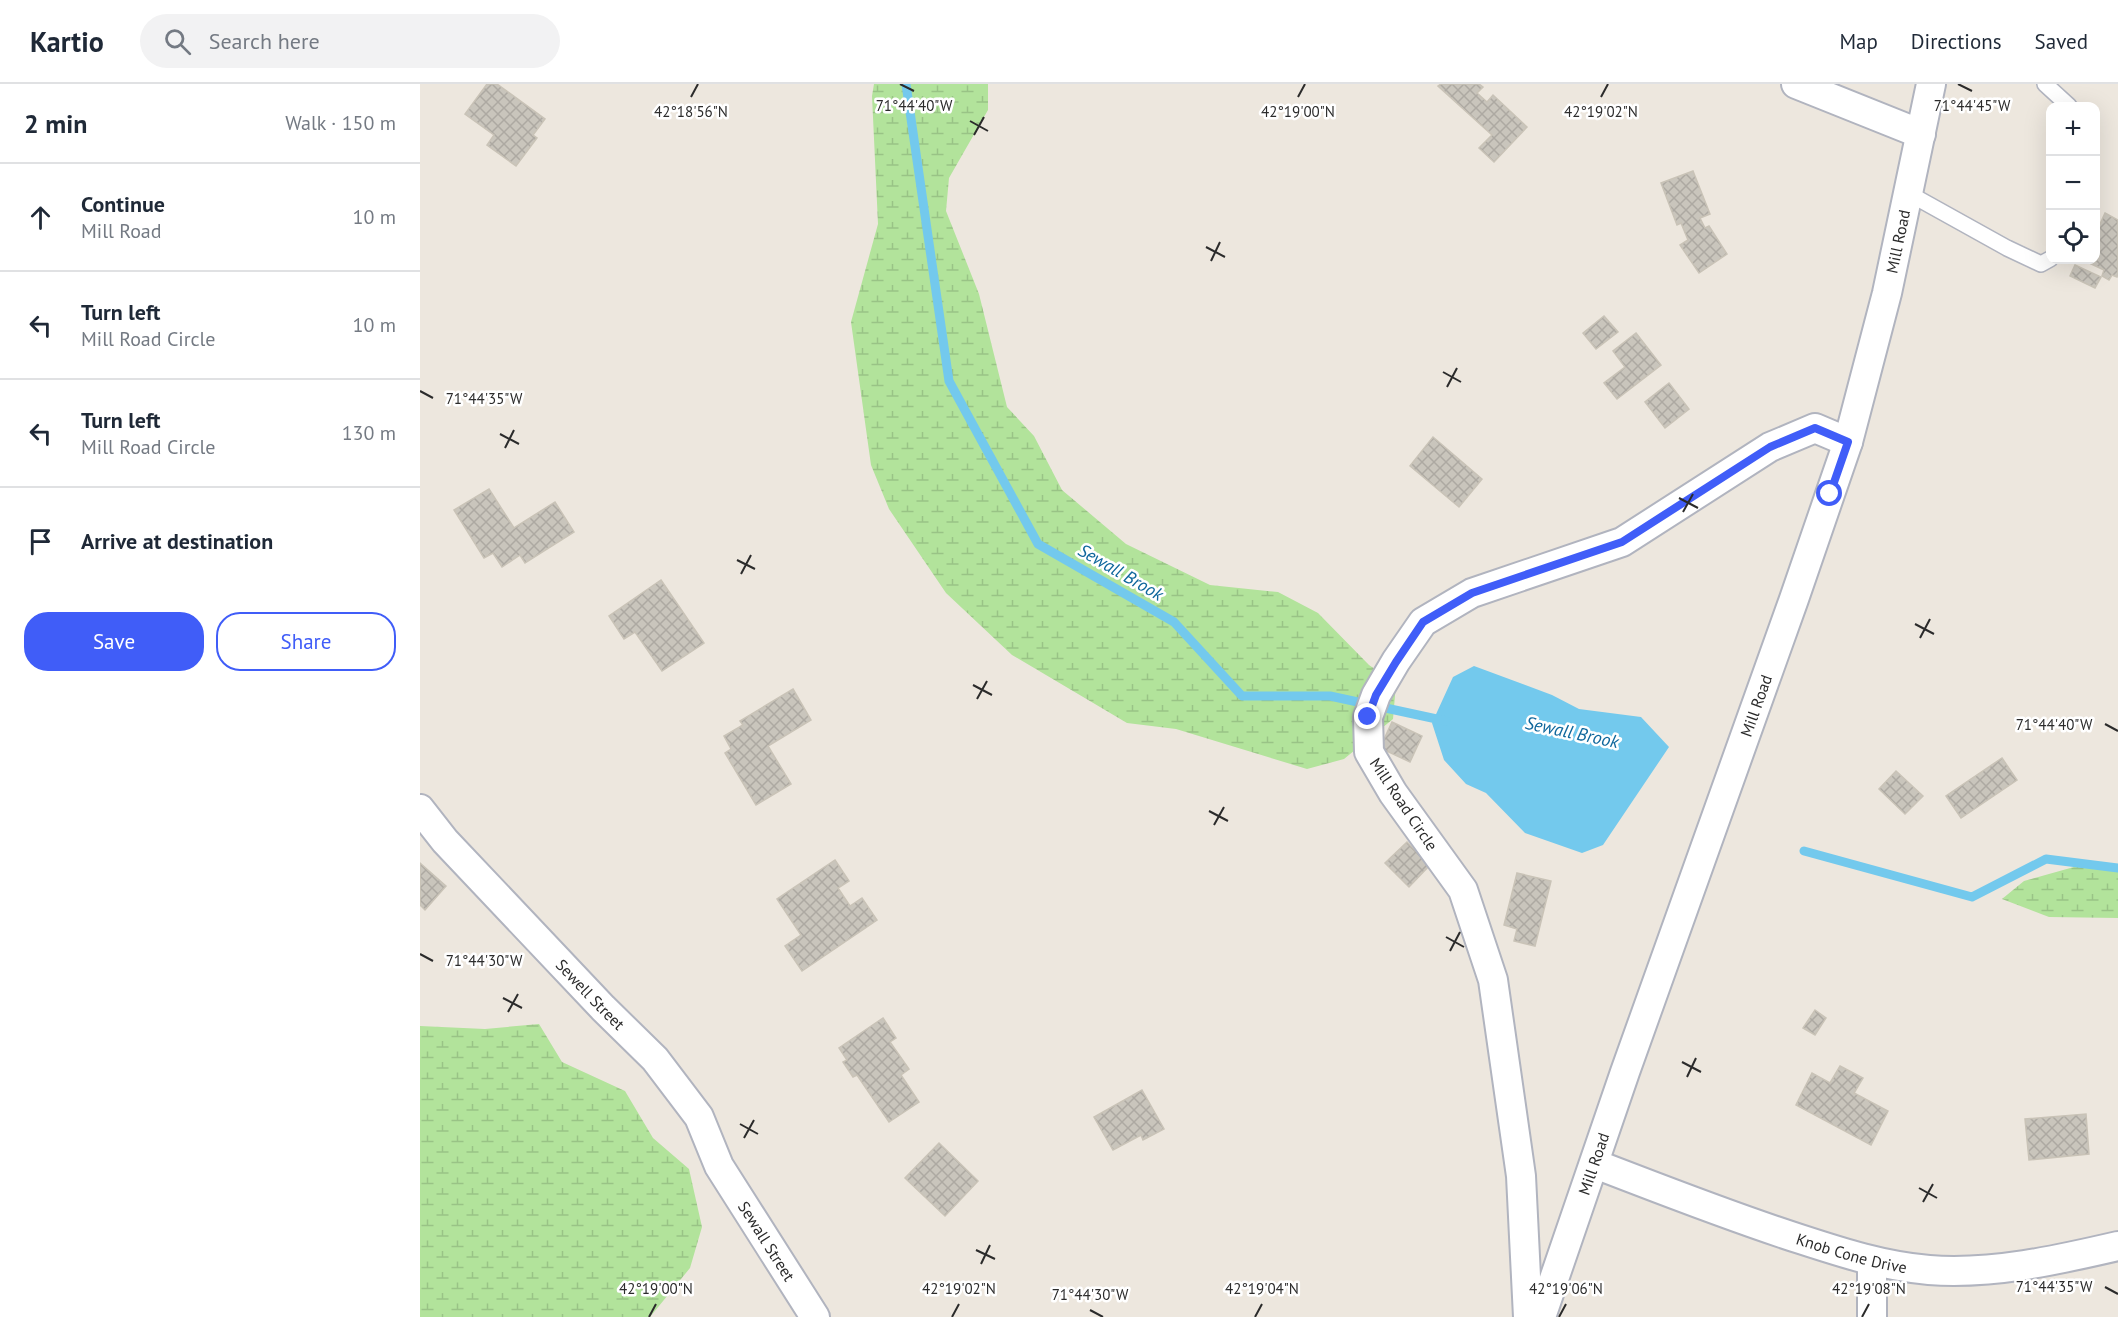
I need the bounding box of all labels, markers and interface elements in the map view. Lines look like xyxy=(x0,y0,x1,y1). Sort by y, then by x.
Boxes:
search box xyxy=(140,14,560,68)
text: Kartio xyxy=(30,23,104,60)
icon: search xyxy=(161,25,194,58)
text: Search here xyxy=(209,27,320,55)
text: Map xyxy=(1839,28,1878,55)
text: Directions xyxy=(1911,28,2002,55)
text: Saved xyxy=(2035,28,2088,55)
text: 71°44'40"W xyxy=(876,96,953,115)
text: 71°44'45"W xyxy=(1934,96,2011,115)
text: 42°18'56"N xyxy=(654,102,728,121)
text: 42°19'00"N xyxy=(1261,102,1335,121)
text: 42°19'02"N xyxy=(1564,102,1638,121)
map controls xyxy=(2046,102,2100,264)
button: + xyxy=(2046,102,2100,156)
text: 2 min xyxy=(24,107,87,140)
text: Walk · 150 m xyxy=(285,110,396,136)
button: − xyxy=(2046,156,2100,210)
text: Continue xyxy=(81,190,165,218)
icon: ahead xyxy=(24,201,57,234)
text: 10 m xyxy=(353,204,396,230)
street label: Mill Road xyxy=(1881,208,1914,275)
button: locate xyxy=(2046,210,2100,264)
text: Mill Road xyxy=(81,218,162,244)
text: Turn left xyxy=(81,298,161,326)
icon: left xyxy=(24,309,57,342)
text: 10 m xyxy=(353,312,396,338)
text: Mill Road Circle xyxy=(81,326,215,352)
text: 71°44'35"W xyxy=(446,389,523,408)
text: Turn left xyxy=(81,406,161,434)
icon: left xyxy=(24,417,57,450)
text: 130 m xyxy=(342,420,396,446)
text: Mill Road Circle xyxy=(81,434,215,460)
route start xyxy=(1816,480,1842,506)
icon: arrive xyxy=(24,525,57,558)
text: Arrive at destination xyxy=(81,527,273,555)
water label: Sewall Brook xyxy=(1074,538,1169,606)
button: Save xyxy=(24,612,204,671)
button: Share xyxy=(216,612,396,671)
street label: Mill Road xyxy=(1736,672,1776,739)
route end xyxy=(1354,703,1380,729)
water label: Sewall Brook xyxy=(1523,711,1622,753)
text: 71°44'40"W xyxy=(2016,715,2093,734)
street label: Mill Road Circle xyxy=(1366,754,1442,854)
text: 71°44'30"W xyxy=(446,951,523,970)
street label: Sewell Street xyxy=(552,955,630,1034)
street label: Mill Road xyxy=(1574,1130,1613,1198)
street label: Sewall Street xyxy=(734,1197,800,1285)
street label: Knob Cone Drive xyxy=(1794,1228,1908,1277)
text: 71°44'35"W xyxy=(2016,1277,2093,1296)
text: 42°19'00"N xyxy=(619,1279,693,1298)
text: 42°19'02"N xyxy=(922,1279,996,1298)
text: 42°19'04"N xyxy=(1225,1279,1299,1298)
text: 42°19'06"N xyxy=(1529,1279,1603,1298)
text: 42°19'08"N xyxy=(1832,1279,1906,1298)
text: 71°44'30"W xyxy=(1052,1285,1129,1304)

